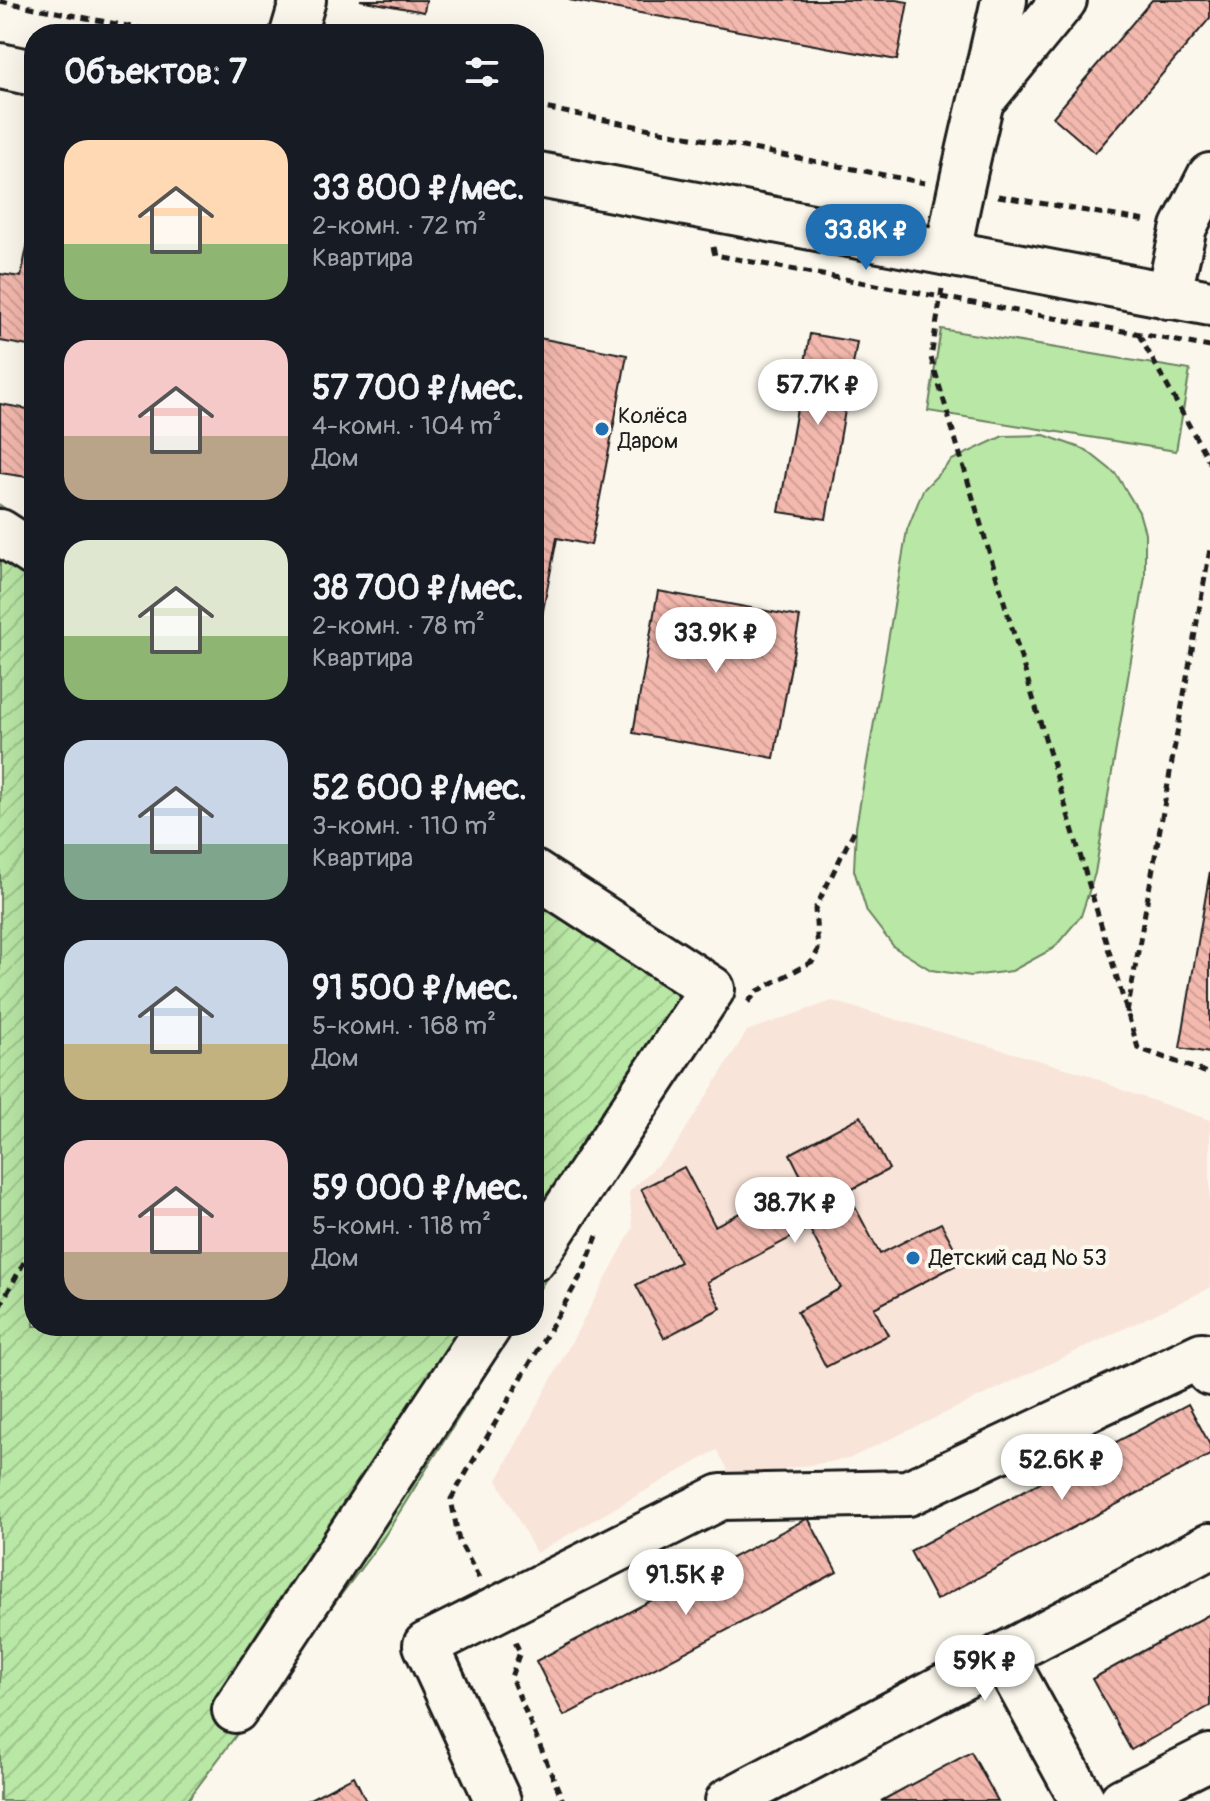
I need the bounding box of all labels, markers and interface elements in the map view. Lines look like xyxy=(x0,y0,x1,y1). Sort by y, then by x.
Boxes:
icon: filters xyxy=(460,50,504,94)
text: Объектов: 7 xyxy=(64,51,247,94)
text: 33 800 ₽/мес. xyxy=(312,167,525,210)
icon: home xyxy=(128,172,224,268)
pin: 33.8K ₽ xyxy=(792,204,940,272)
text: 2-комн. · 72 m² xyxy=(312,210,486,242)
text: 33.8K ₽ xyxy=(824,214,908,246)
text: Квартира xyxy=(312,242,413,274)
pin: 57.7K ₽ xyxy=(744,359,892,427)
text: 57 700 ₽/мес. xyxy=(312,367,524,410)
text: 57.7K ₽ xyxy=(776,369,860,401)
icon: home xyxy=(128,372,224,468)
place label: Колёса Даром xyxy=(617,402,687,455)
text: 4-комн. · 104 m² xyxy=(312,410,502,442)
marker: Колёса Даром xyxy=(593,420,611,438)
text: Дом xyxy=(312,442,359,474)
text: 38 700 ₽/мес. xyxy=(312,567,524,610)
icon: home xyxy=(128,572,224,668)
pin: 33.9K ₽ xyxy=(642,607,790,675)
text: 2-комн. · 78 m² xyxy=(312,610,485,642)
text: 33.9K ₽ xyxy=(673,617,759,649)
text: Квартира xyxy=(312,642,413,674)
text: 52 600 ₽/мес. xyxy=(312,767,527,810)
icon: home xyxy=(128,772,224,868)
text: 3-комн. · 110 m² xyxy=(312,810,496,842)
text: Квартира xyxy=(312,842,413,874)
text: 91 500 ₽/мес. xyxy=(312,967,519,1010)
icon: home xyxy=(128,972,224,1068)
text: 5-комн. · 168 m² xyxy=(312,1010,496,1042)
text: Дом xyxy=(312,1042,359,1074)
text: 59 000 ₽/мес. xyxy=(312,1167,529,1210)
icon: home xyxy=(128,1172,224,1268)
pin: 38.7K ₽ xyxy=(721,1177,869,1245)
text: 38.7K ₽ xyxy=(753,1187,837,1219)
text: 5-комн. · 118 m² xyxy=(312,1210,491,1242)
text: Дом xyxy=(312,1242,359,1274)
place label: Детский сад № 53 xyxy=(928,1244,1107,1272)
marker: Детский сад № 53 xyxy=(904,1249,922,1267)
pin: 52.6K ₽ xyxy=(988,1434,1136,1502)
text: 52.6K ₽ xyxy=(1019,1444,1105,1476)
pin: 91.5K ₽ xyxy=(612,1549,760,1617)
text: 91.5K ₽ xyxy=(646,1559,726,1591)
pin: 59K ₽ xyxy=(929,1635,1041,1703)
text: 59K ₽ xyxy=(953,1645,1017,1677)

